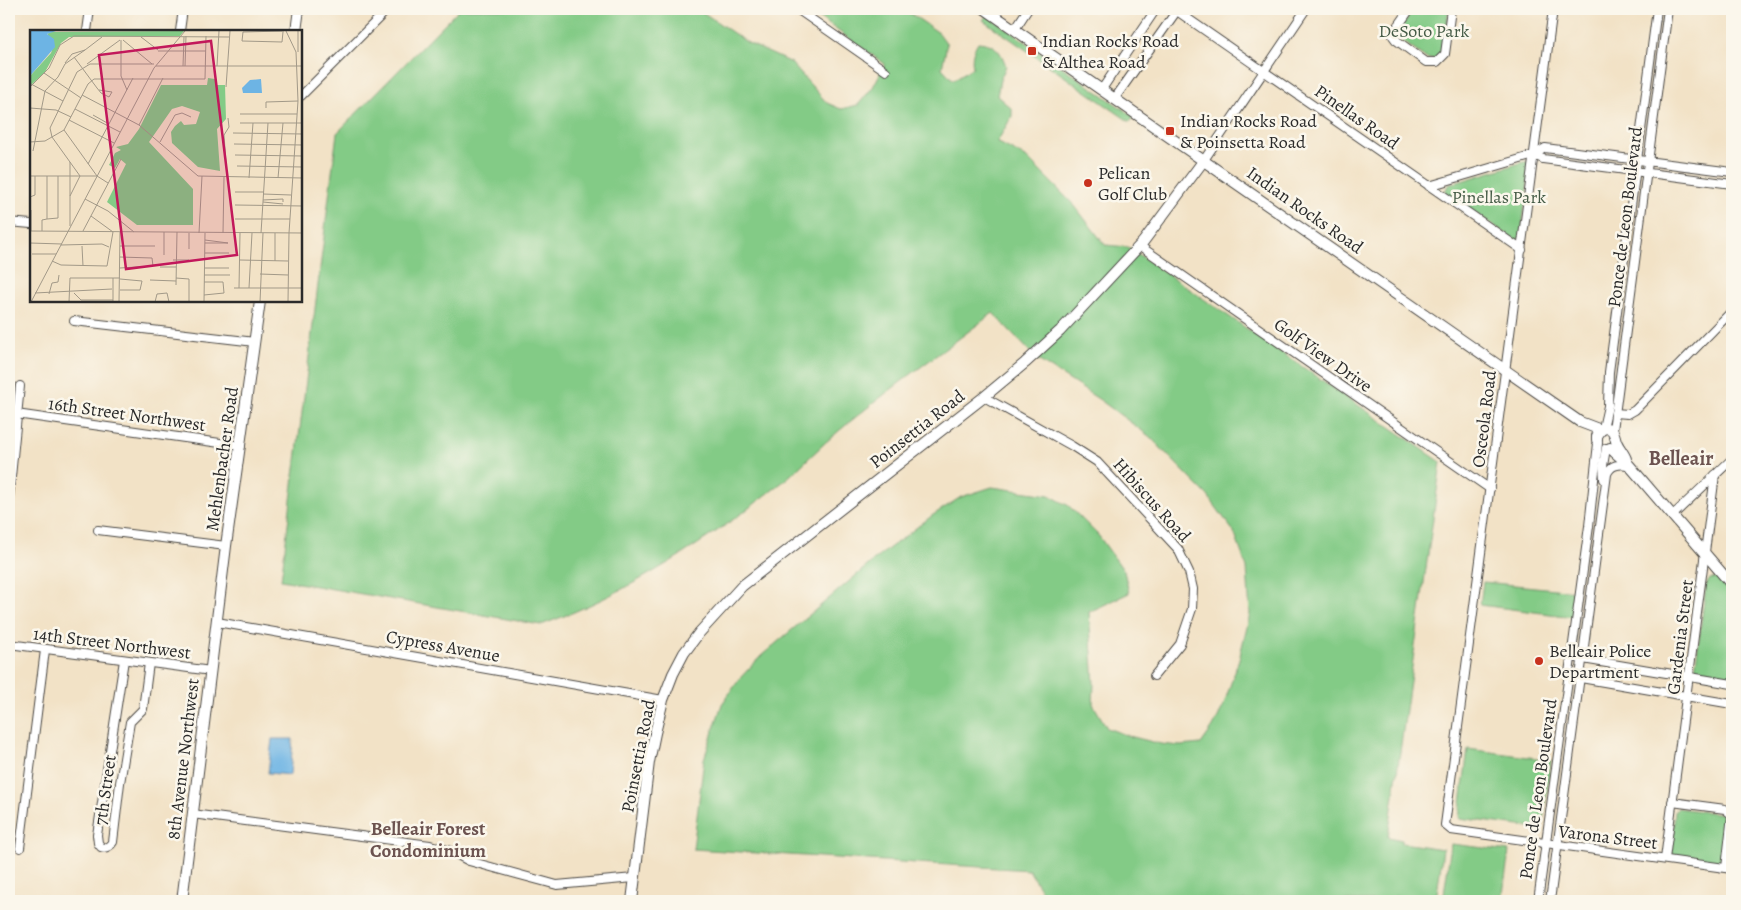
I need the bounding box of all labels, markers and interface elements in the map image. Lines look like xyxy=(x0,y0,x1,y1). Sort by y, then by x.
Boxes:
park label: DeSoto Park xyxy=(1378,19,1470,43)
place label: Indian Rocks Road & Althea Road xyxy=(1042,29,1179,74)
inset map xyxy=(30,30,302,302)
marker: Indian Rocks Road & Althea Road xyxy=(1026,45,1038,57)
street label: Pinellas Road xyxy=(1310,79,1404,155)
place label: Indian Rocks Road & Poinsetta Road xyxy=(1180,109,1317,154)
marker: Indian Rocks Road & Poinsetta Road xyxy=(1164,125,1176,137)
street label: Ponce de Leon Boulevard xyxy=(1602,125,1648,309)
place label: Pelican Golf Club xyxy=(1098,161,1167,206)
street label: Indian Rocks Road xyxy=(1242,161,1368,259)
marker: Pelican Golf Club xyxy=(1082,177,1094,189)
park label: Pinellas Park xyxy=(1452,185,1546,209)
street label: Golf View Drive xyxy=(1269,312,1377,398)
street label: Osceola Road xyxy=(1466,369,1502,469)
street label: Poinsettia Road xyxy=(864,384,970,474)
street label: Mehlenbacher Road xyxy=(200,385,244,533)
street label: 16th Street Northwest xyxy=(47,391,207,437)
district label: Belleair xyxy=(1648,445,1714,472)
street label: Hibiscus Road xyxy=(1108,453,1196,548)
street label: Gardenia Street xyxy=(1661,578,1699,696)
street label: 14th Street Northwest xyxy=(32,621,192,665)
street label: Cypress Avenue xyxy=(384,624,502,668)
place label: Belleair Police Department xyxy=(1549,639,1651,684)
marker: Belleair Police Department xyxy=(1533,655,1545,667)
street label: 8th Avenue Northwest xyxy=(161,677,205,841)
street label: Poinsettia Road xyxy=(615,697,661,815)
street label: Ponce de Leon Boulevard xyxy=(1513,697,1563,881)
street label: 7th Street xyxy=(88,753,122,827)
district label: Belleair Forest Condominium xyxy=(370,816,486,864)
street label: Varona Street xyxy=(1556,819,1659,855)

